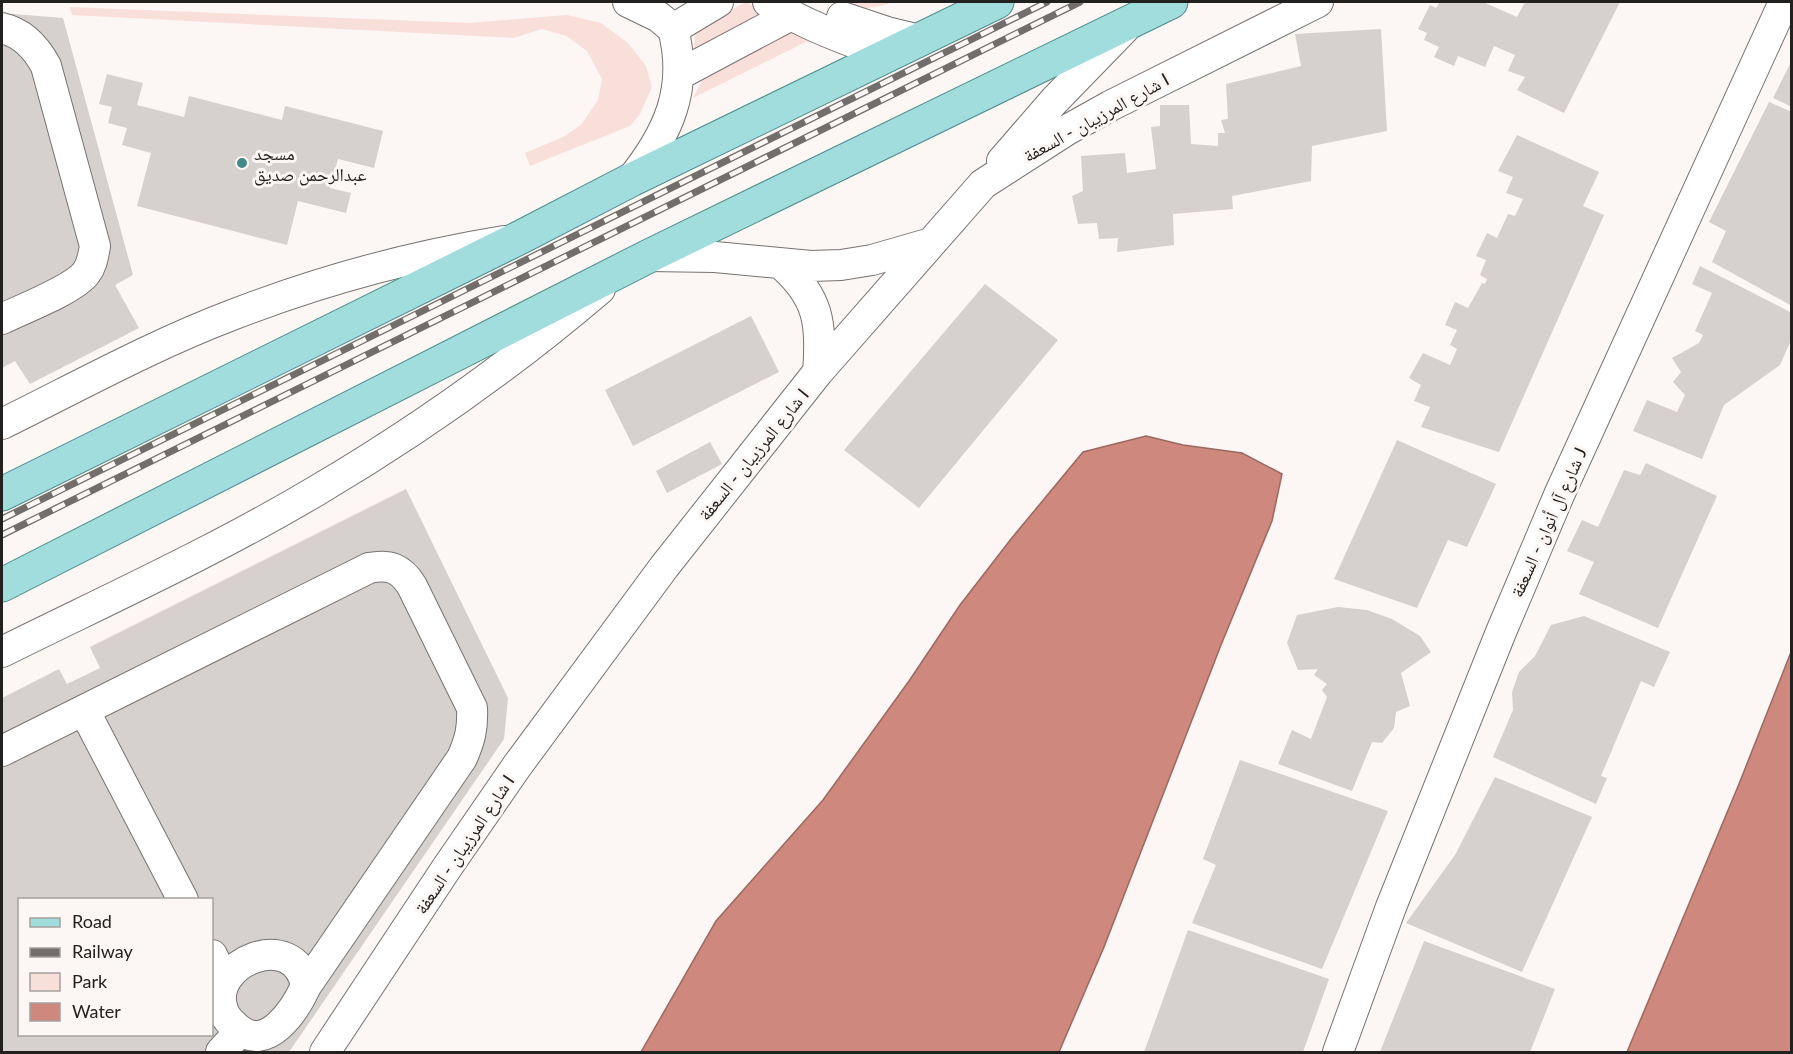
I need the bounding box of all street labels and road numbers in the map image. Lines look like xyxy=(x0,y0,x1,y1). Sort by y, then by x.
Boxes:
street label: شارع المرزيبان - السعفة I xyxy=(1019,68,1173,167)
street label: شارع المرزيبان - السعفة I xyxy=(693,384,814,525)
street label: شارع آل أنوان - السعفة J xyxy=(1505,444,1592,601)
street label: شارع المرزيبان - السعفة I xyxy=(409,770,520,918)

